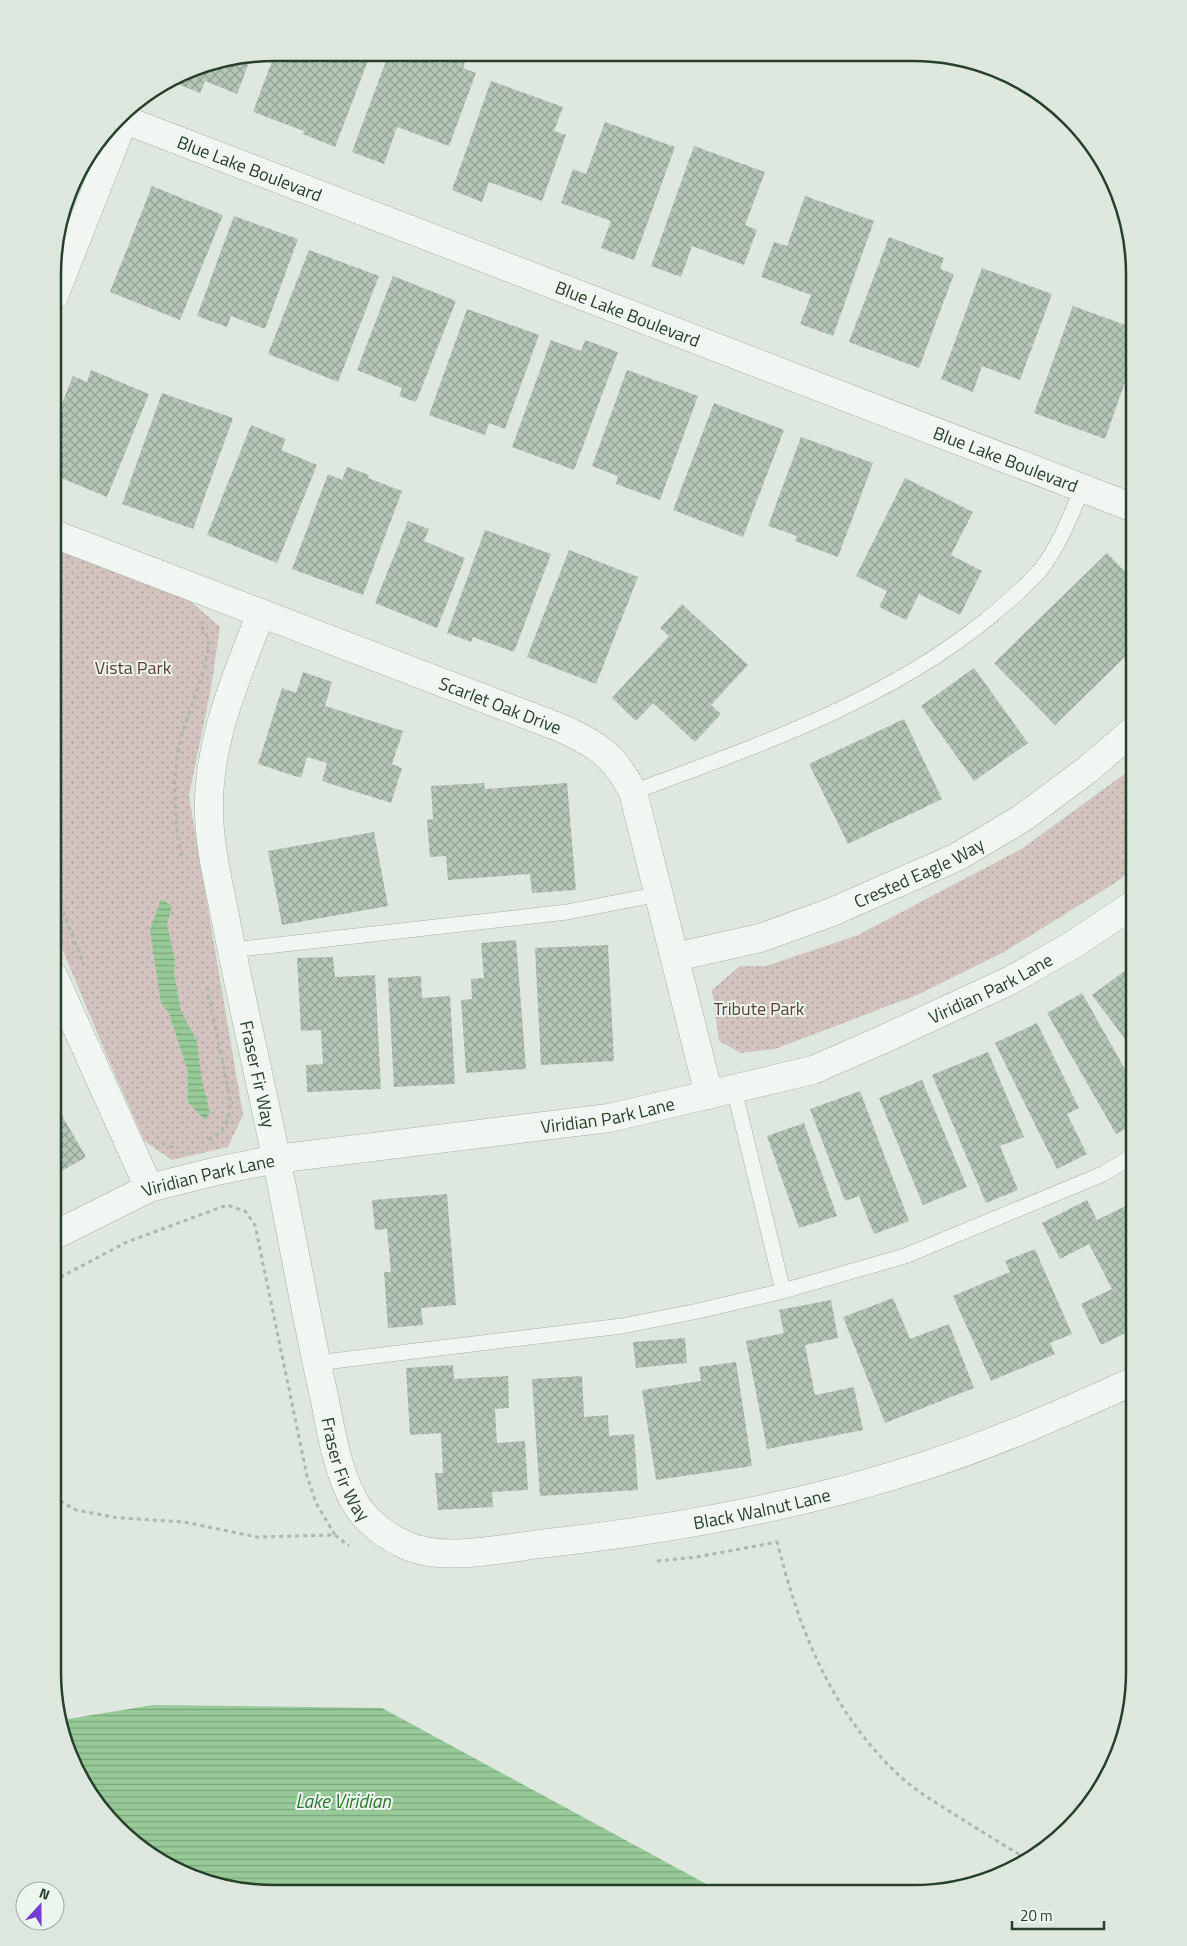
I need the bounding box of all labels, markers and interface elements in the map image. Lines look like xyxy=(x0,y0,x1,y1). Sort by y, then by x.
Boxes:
street label: Blue Lake Boulevard xyxy=(173,128,326,208)
street label: Blue Lake Boulevard xyxy=(551,273,704,353)
street label: Blue Lake Boulevard xyxy=(929,419,1082,499)
park label: Vista Park xyxy=(95,654,172,681)
street label: Scarlet Oak Drive xyxy=(435,669,566,741)
street label: Crested Eagle Way xyxy=(849,830,989,914)
street label: Viridian Park Lane xyxy=(924,946,1057,1030)
park label: Tribute Park xyxy=(714,995,805,1022)
street label: Fraser Fir Way xyxy=(233,1018,283,1130)
street label: Viridian Park Lane xyxy=(539,1090,677,1140)
street label: Viridian Park Lane xyxy=(137,1146,277,1203)
street label: Fraser Fir Way xyxy=(315,1415,377,1527)
street label: Black Walnut Lane xyxy=(691,1480,833,1536)
water label: Lake Viridian xyxy=(295,1786,391,1815)
north arrow xyxy=(15,1881,65,1931)
text: N xyxy=(37,1882,53,1905)
scale bar xyxy=(1012,1898,1104,1930)
text: 20 m xyxy=(1020,1904,1053,1927)

